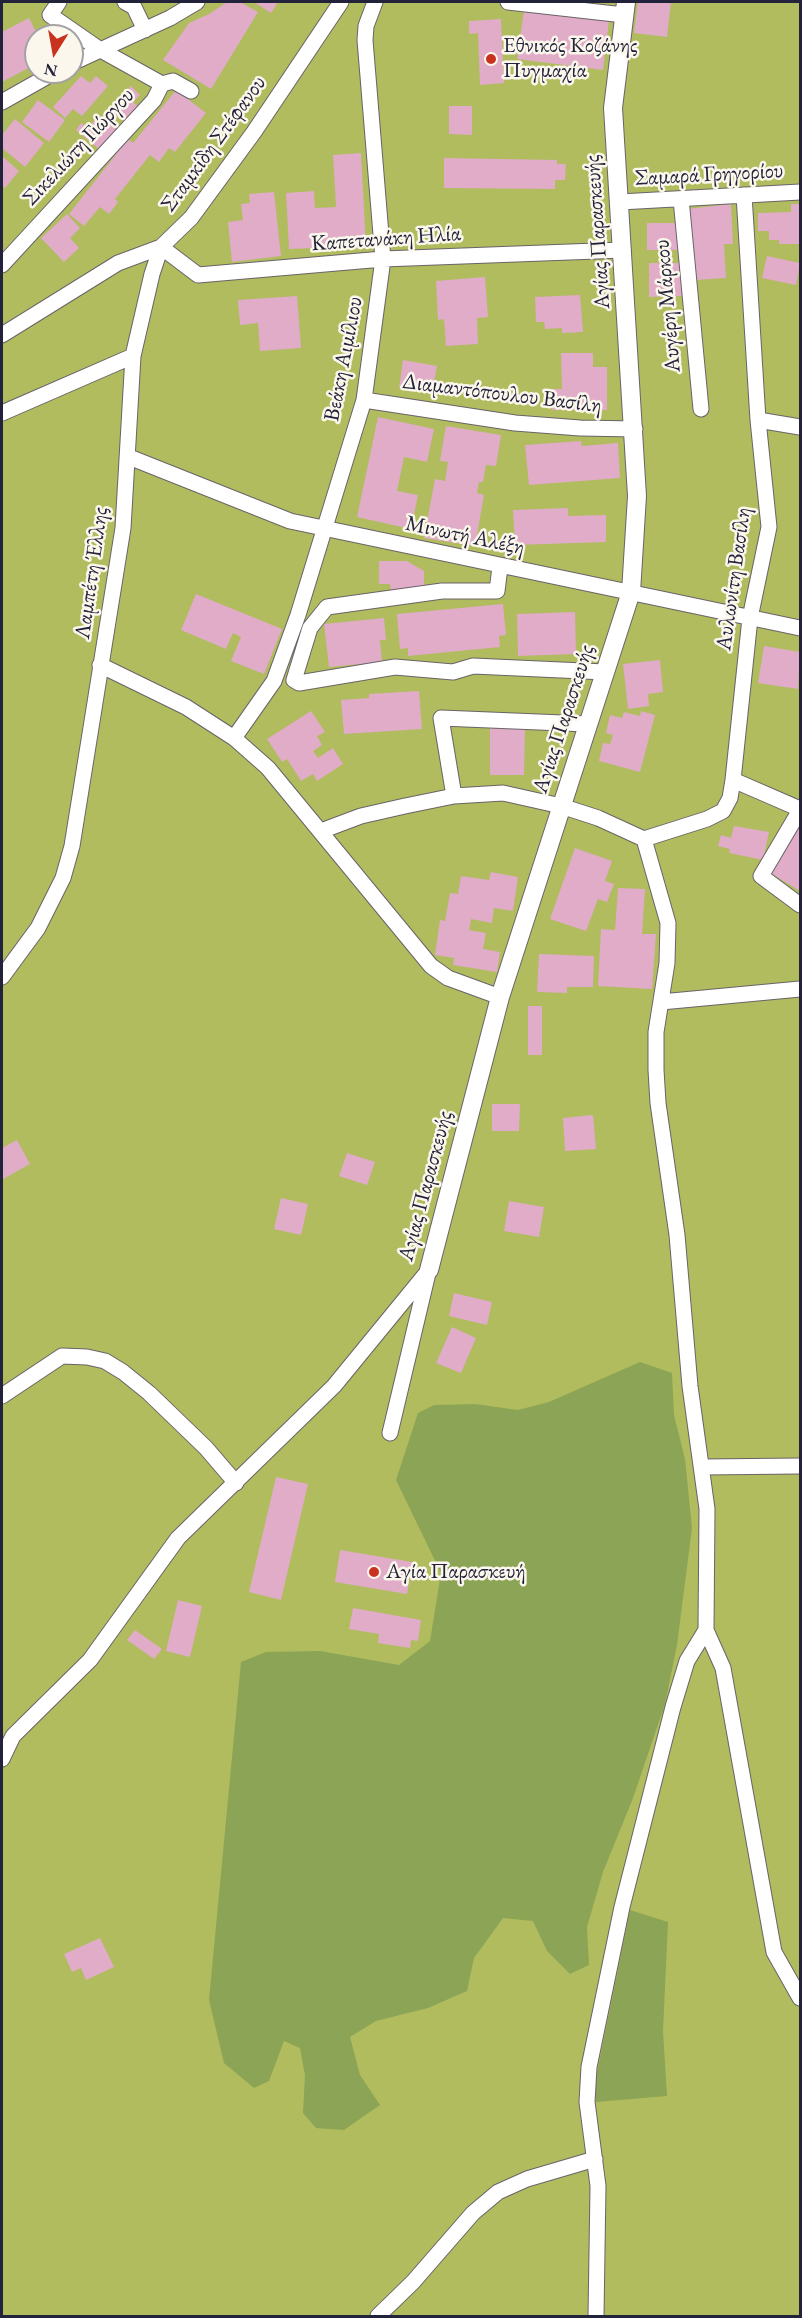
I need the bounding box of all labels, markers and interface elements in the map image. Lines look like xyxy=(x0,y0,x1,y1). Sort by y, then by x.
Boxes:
north arrow xyxy=(24,24,84,84)
place label: Εθνικός Κοζάνης Πυγμαχία xyxy=(503,33,638,84)
marker: Εθνικός Κοζάνης Πυγμαχία xyxy=(484,52,498,66)
text: N xyxy=(42,59,59,82)
street label: Σταμκίδη Στέφανου xyxy=(156,71,272,217)
street label: Σικελιώτη Γιώργου xyxy=(18,83,140,211)
street label: Αγίας Παρασκευής xyxy=(579,154,617,310)
street label: Σαμαρά Γρηγορίου xyxy=(634,158,784,192)
street label: Καπετανάκη Ηλία xyxy=(310,221,462,257)
street label: Αυγέρη Μάρκου xyxy=(649,238,687,374)
street label: Βεάκη Αιμίλιου xyxy=(319,294,369,424)
street label: Διαμαντόπουλου Βασίλη xyxy=(401,369,603,419)
street label: Λαμπέτη Έλλης xyxy=(70,505,114,641)
street label: Αυλωνίτη Βασίλη xyxy=(711,506,757,652)
street label: Μινωτή Αλέξη xyxy=(403,510,527,562)
street label: Αγίας Παρασκευής xyxy=(528,641,600,797)
street label: Αγίας Παρασκευής xyxy=(393,1108,459,1264)
place label: Αγία Παρασκευή xyxy=(386,1559,526,1585)
marker: Αγία Παρασκευή xyxy=(367,1565,381,1579)

